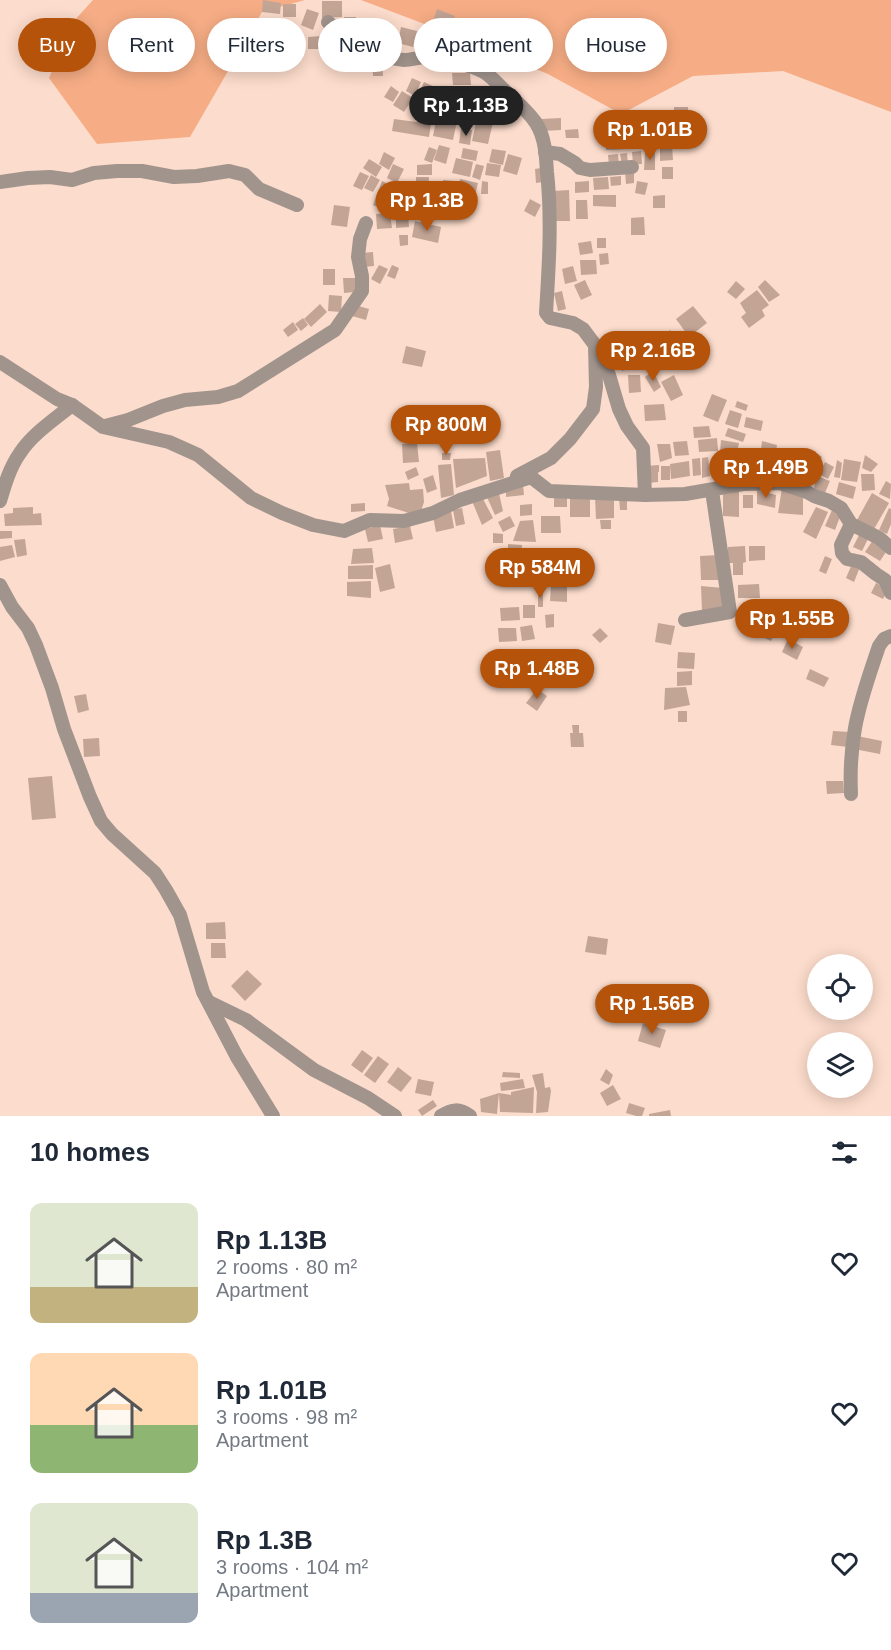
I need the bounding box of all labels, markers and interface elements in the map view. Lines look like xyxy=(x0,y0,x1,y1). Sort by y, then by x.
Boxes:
chip: Buy xyxy=(18,18,96,72)
chip: Rent xyxy=(108,18,195,72)
chip: Filters xyxy=(207,18,306,72)
chip: New xyxy=(318,18,402,72)
chip: Apartment xyxy=(414,18,553,72)
chip: House xyxy=(565,18,667,72)
pin: Rp 1.13B xyxy=(404,86,528,137)
text: Rp 1.13B xyxy=(423,94,509,116)
pin: Rp 1.01B xyxy=(588,110,712,161)
text: Rp 1.01B xyxy=(607,118,693,140)
pin: Rp 1.3B xyxy=(372,181,482,232)
text: Rp 1.3B xyxy=(390,189,464,211)
pin: Rp 2.16B xyxy=(591,331,715,382)
text: Rp 2.16B xyxy=(610,339,696,361)
pin: Rp 800M xyxy=(391,405,501,456)
text: Rp 800M xyxy=(405,413,487,435)
pin: Rp 1.49B xyxy=(704,448,828,499)
text: Rp 1.49B xyxy=(723,456,809,478)
pin: Rp 584M xyxy=(485,548,595,599)
text: Rp 584M xyxy=(499,556,581,578)
pin: Rp 1.55B xyxy=(730,599,854,650)
text: Rp 1.55B xyxy=(749,607,835,629)
pin: Rp 1.48B xyxy=(475,649,599,700)
text: Rp 1.48B xyxy=(494,657,580,679)
map controls xyxy=(807,954,873,1098)
button: locate xyxy=(807,954,873,1020)
pin: Rp 1.56B xyxy=(590,984,714,1035)
text: Rp 1.56B xyxy=(609,992,695,1014)
button: layers xyxy=(807,1032,873,1098)
icon: filters xyxy=(828,1136,861,1169)
text: 10 homes xyxy=(30,1137,150,1167)
text: Rp 1.13B xyxy=(216,1225,327,1255)
icon: home xyxy=(78,1227,150,1299)
icon: heart xyxy=(828,1247,861,1280)
text: 2 rooms · 80 m² xyxy=(216,1256,357,1278)
text: Apartment xyxy=(216,1279,308,1301)
text: Rp 1.01B xyxy=(216,1375,327,1405)
icon: home xyxy=(78,1377,150,1449)
icon: heart xyxy=(828,1397,861,1430)
text: 3 rooms · 98 m² xyxy=(216,1406,357,1428)
text: Apartment xyxy=(216,1429,308,1451)
text: Rp 1.3B xyxy=(216,1525,313,1555)
icon: home xyxy=(78,1527,150,1599)
icon: heart xyxy=(828,1547,861,1580)
text: 3 rooms · 104 m² xyxy=(216,1556,368,1578)
text: Apartment xyxy=(216,1579,308,1601)

